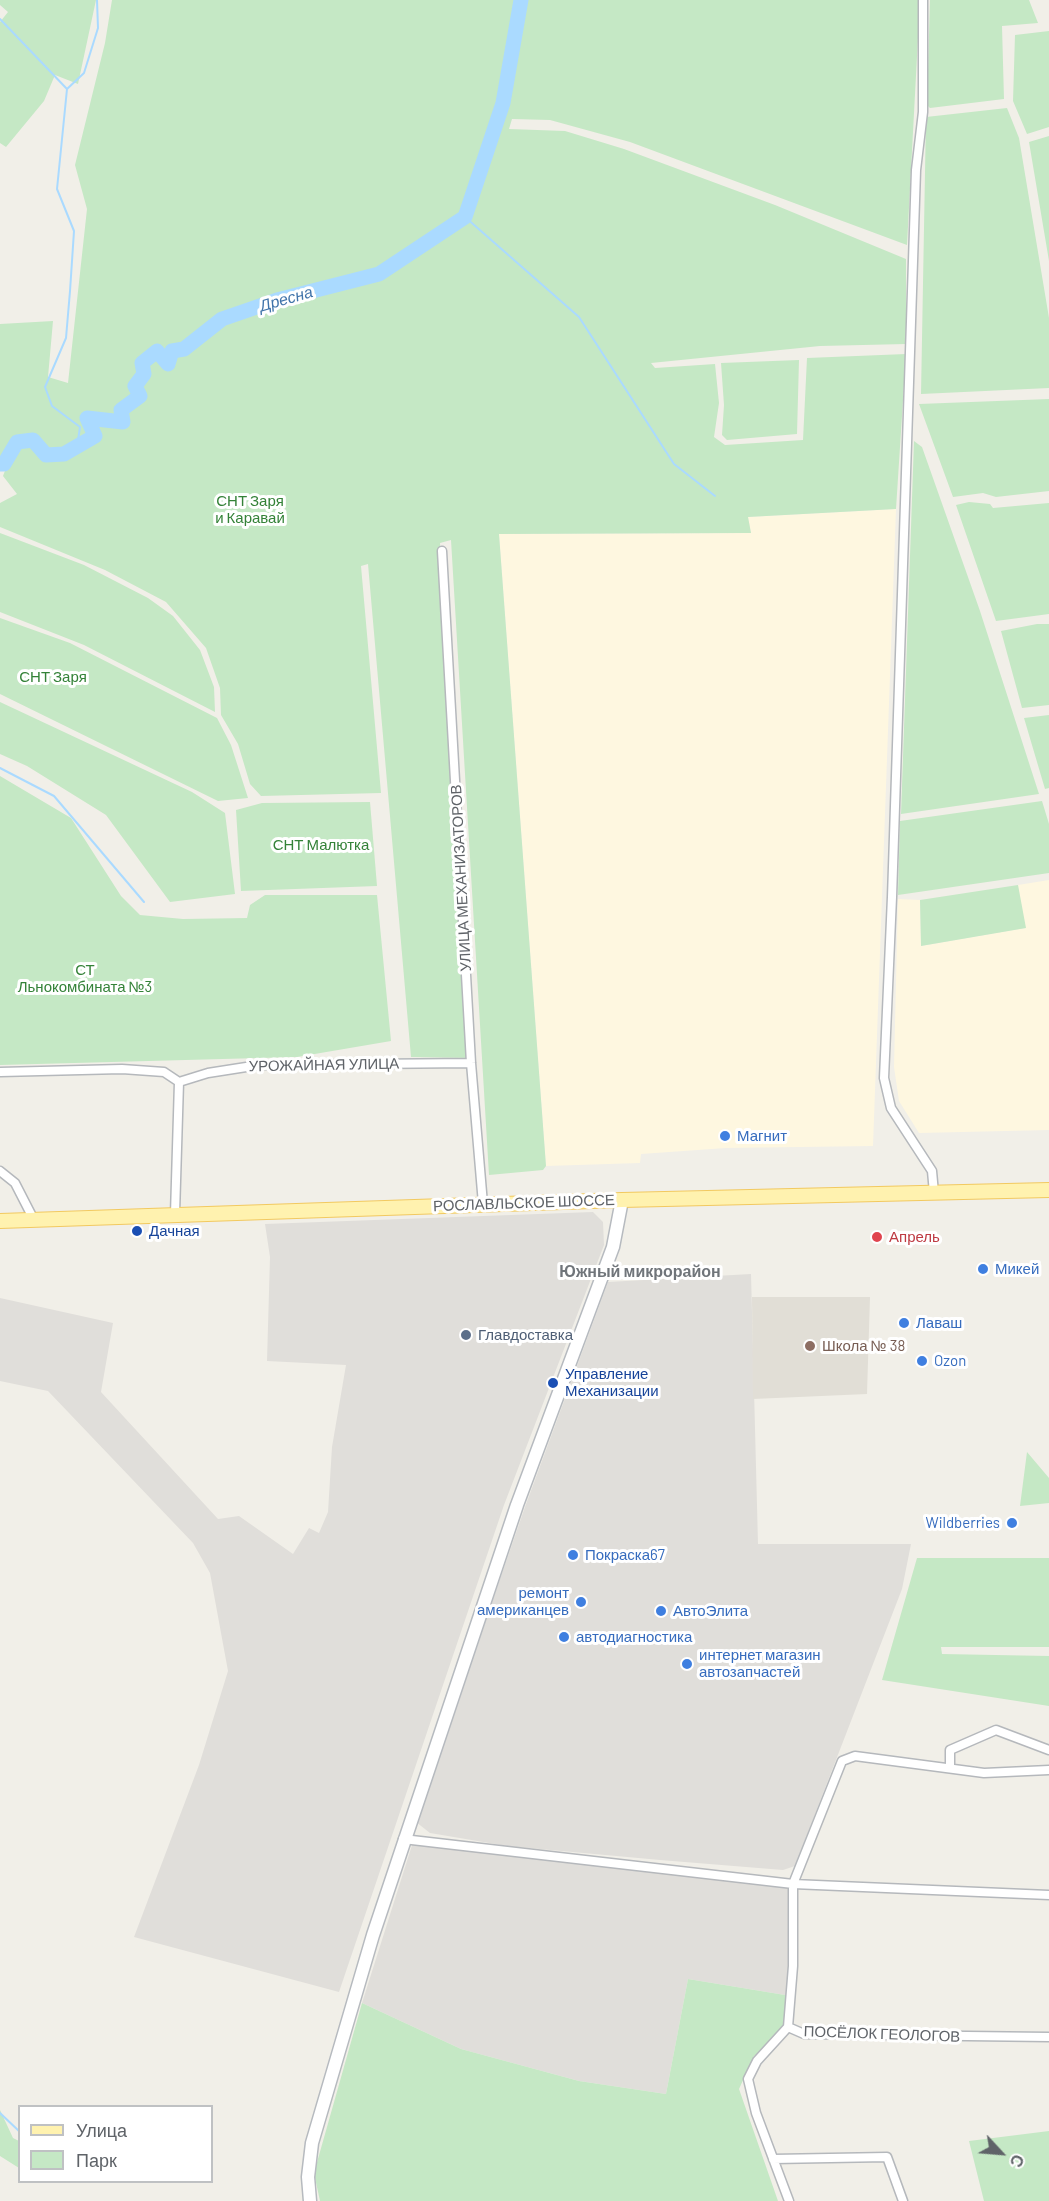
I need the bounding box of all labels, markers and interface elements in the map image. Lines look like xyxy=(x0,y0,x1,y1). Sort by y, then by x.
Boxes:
water label: Дресна xyxy=(257,282,315,316)
park label: СНТ Заря и Каравай xyxy=(215,492,285,527)
park label: СНТ Заря xyxy=(19,668,87,686)
street label: УЛИЦА МЕХАНИЗАТОРОВ xyxy=(447,784,475,972)
park label: СНТ Малютка xyxy=(273,836,369,854)
park label: СТ Льнокомбината №3 xyxy=(18,961,152,996)
street label: УРОЖАЙНАЯ УЛИЦА xyxy=(249,1055,399,1075)
place label: Магнит xyxy=(737,1127,787,1145)
marker: Магнит xyxy=(718,1129,732,1143)
street label: РОСЛАВЛЬСКОЕ ШОССЕ xyxy=(433,1191,615,1215)
place label: Дачная xyxy=(149,1222,200,1240)
marker: Дачная xyxy=(130,1224,144,1238)
place label: Апрель xyxy=(889,1228,940,1246)
marker: Апрель xyxy=(870,1230,884,1244)
place label: Микей xyxy=(995,1260,1039,1278)
district label: Южный микрорайон xyxy=(559,1262,721,1282)
marker: Микей xyxy=(976,1262,990,1276)
place label: Лаваш xyxy=(916,1314,962,1332)
marker: Лаваш xyxy=(897,1316,911,1330)
place label: Главдоставка xyxy=(478,1326,573,1344)
marker: Главдоставка xyxy=(459,1328,473,1342)
place label: Школа № 38 xyxy=(822,1337,905,1355)
marker: Школа № 38 xyxy=(803,1339,817,1353)
place label: Ozon xyxy=(934,1352,966,1370)
marker: Ozon xyxy=(915,1354,929,1368)
place label: Управление Механизации xyxy=(565,1365,659,1400)
marker: Управление Механизации xyxy=(546,1376,560,1390)
place label: Wildberries xyxy=(925,1514,1000,1532)
marker: Wildberries xyxy=(1005,1516,1019,1530)
place label: Покраска67 xyxy=(585,1546,665,1564)
marker: Покраска67 xyxy=(566,1548,580,1562)
place label: ремонт американцев xyxy=(477,1584,569,1619)
marker: ремонт американцев xyxy=(574,1595,588,1609)
place label: АвтоЭлита xyxy=(673,1602,748,1620)
marker: АвтоЭлита xyxy=(654,1604,668,1618)
place label: автодиагностика xyxy=(576,1628,692,1646)
marker: автодиагностика xyxy=(557,1630,571,1644)
place label: интернет магазин автозапчастей xyxy=(699,1646,821,1681)
marker: интернет магазин автозапчастей xyxy=(680,1657,694,1671)
street label: ПОСЁЛОК ГЕОЛОГОВ xyxy=(803,2022,961,2046)
legend xyxy=(18,2105,213,2183)
text: Улица xyxy=(76,2119,127,2141)
north arrow xyxy=(971,2123,1031,2183)
text: Парк xyxy=(76,2149,117,2171)
text: С xyxy=(1007,2152,1029,2170)

